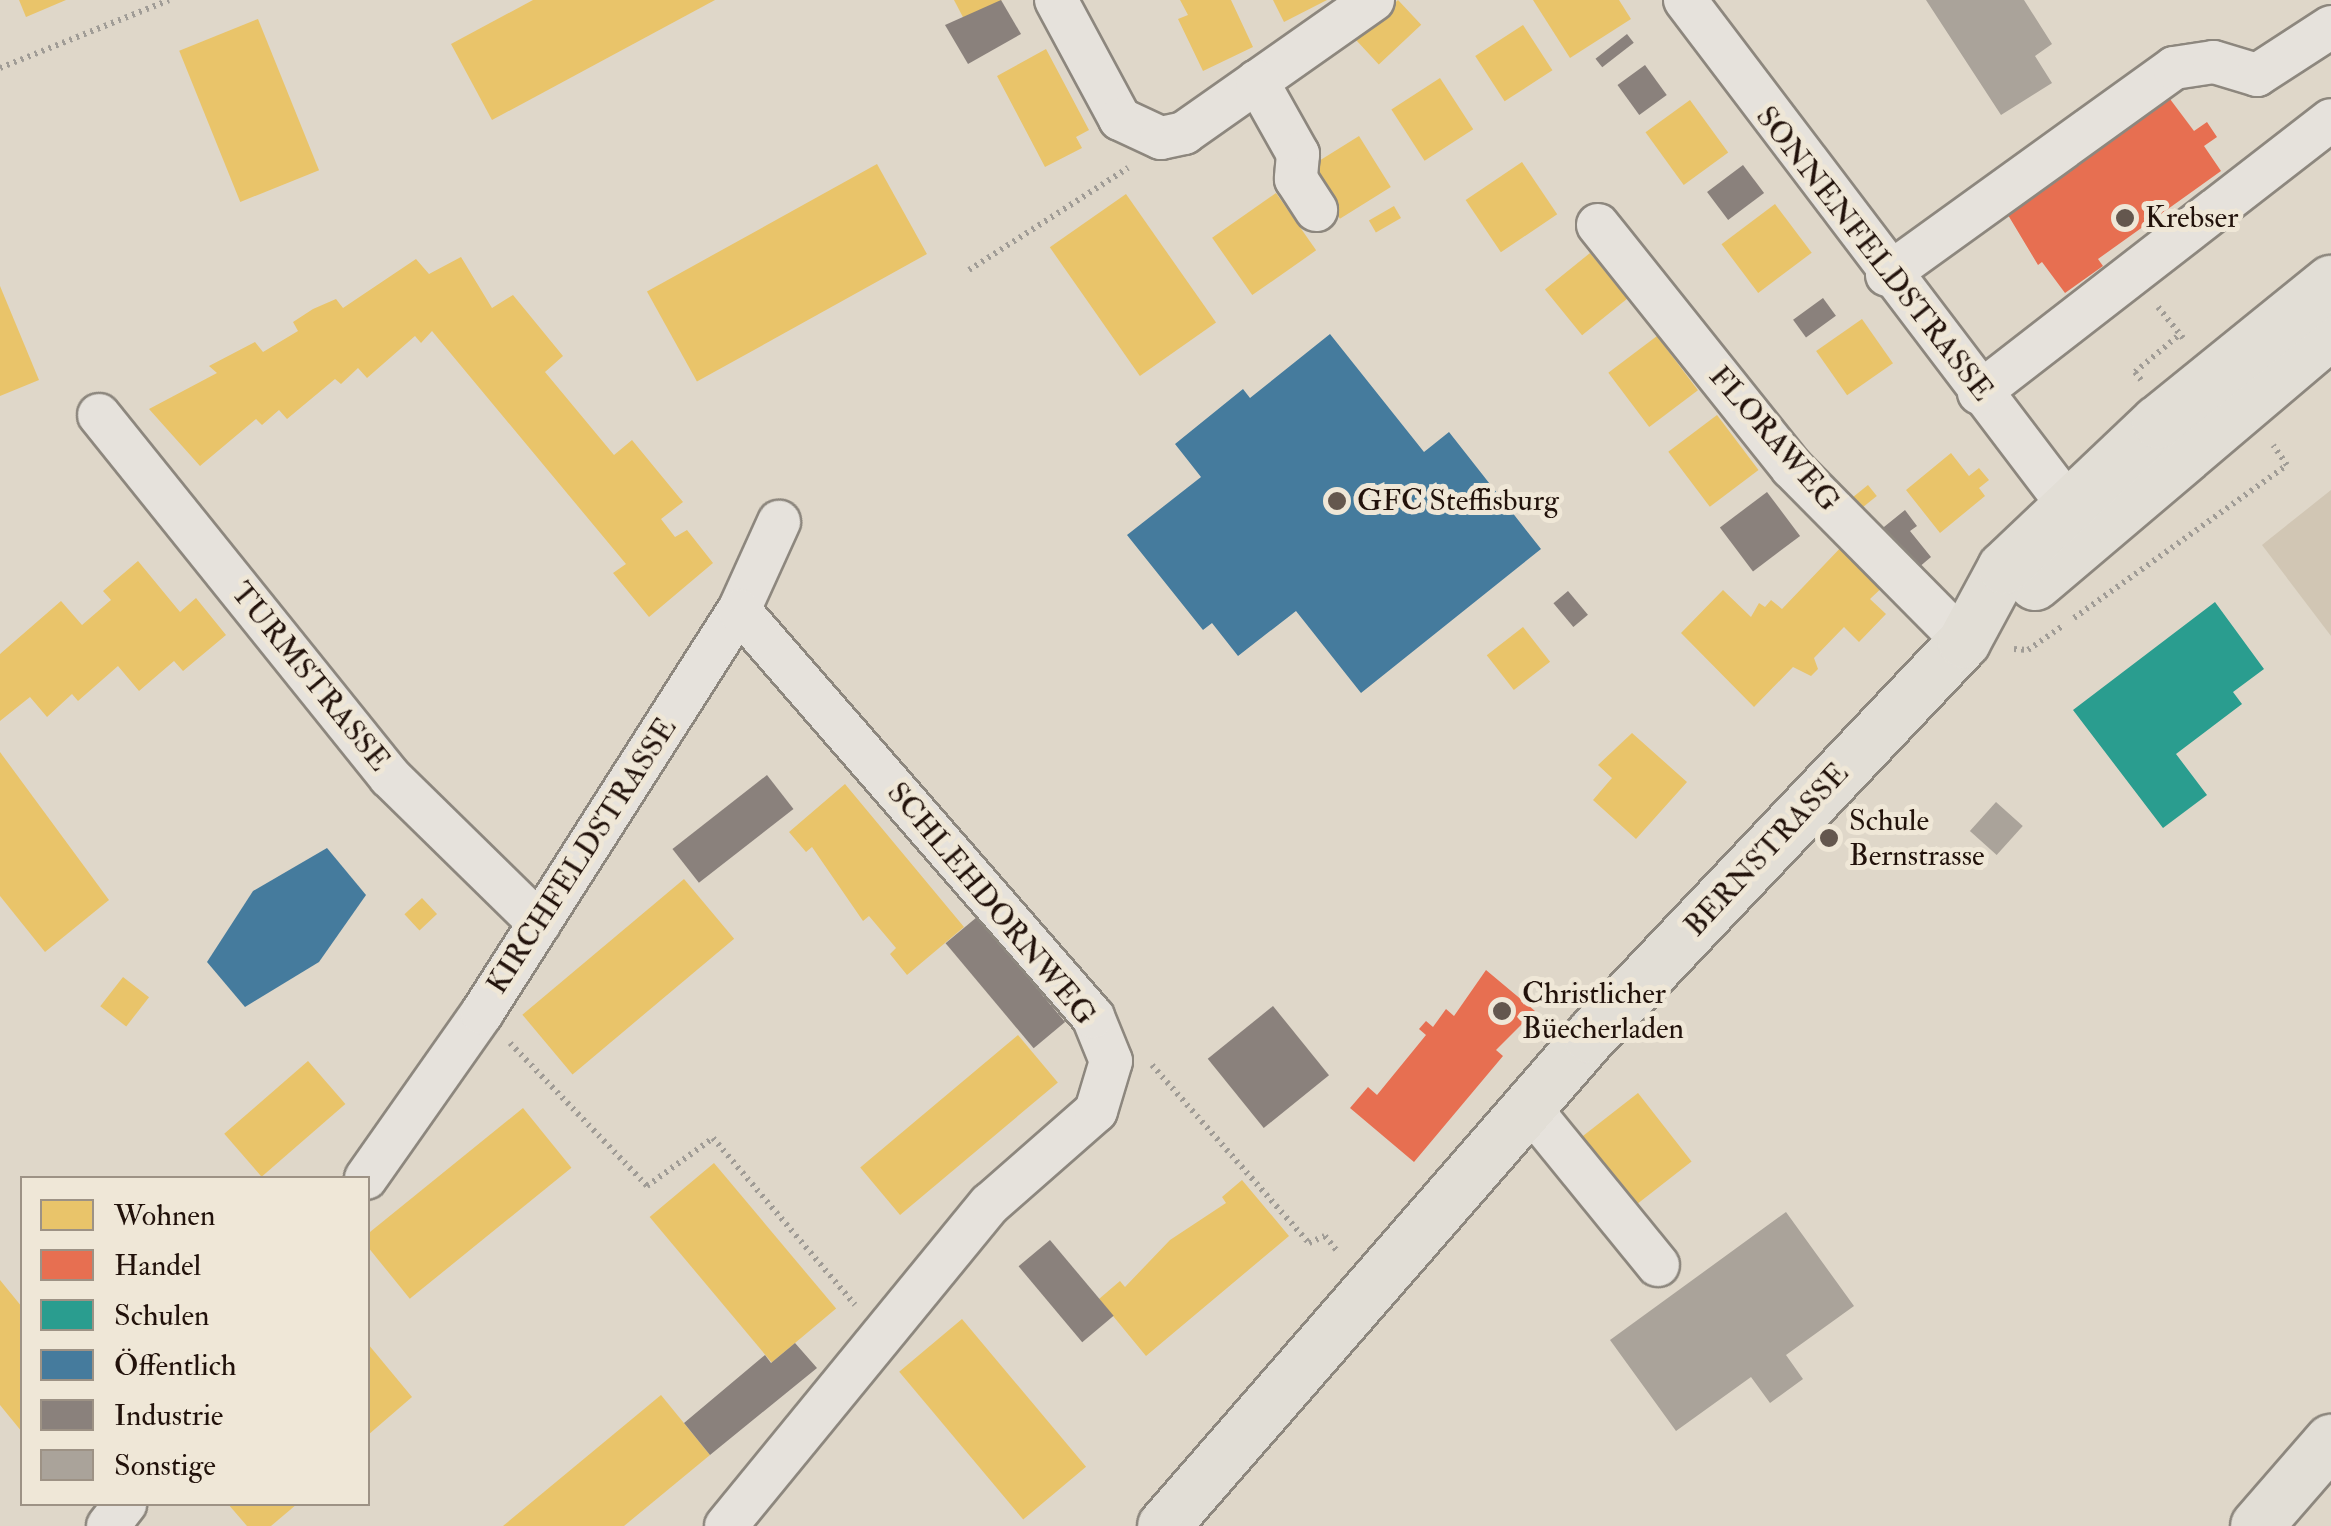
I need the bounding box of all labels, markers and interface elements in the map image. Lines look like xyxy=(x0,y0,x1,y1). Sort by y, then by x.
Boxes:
street label: SONNENFELDSTRASSE xyxy=(1748,100,2000,408)
place label: Krebser xyxy=(2145,200,2238,236)
marker: Krebser xyxy=(2114,207,2136,229)
street label: FLORAWEG xyxy=(1701,359,1847,519)
place label: GFC Steffisburg xyxy=(1357,483,1559,519)
marker: GFC Steffisburg xyxy=(1326,490,1348,512)
street label: TURMSTRASSE xyxy=(223,575,397,779)
street label: KIRCHFELDSTRASSE xyxy=(479,711,685,1001)
street label: BERNSTRASSE xyxy=(1677,756,1857,944)
street label: SCHLEHDORNWEG xyxy=(879,775,1103,1033)
place label: Schule Bernstrasse xyxy=(1849,803,1984,874)
marker: Schule Bernstrasse xyxy=(1818,827,1840,849)
place label: Christlicher Büecherladen xyxy=(1522,976,1684,1046)
marker: Christlicher Büecherladen xyxy=(1491,1000,1513,1022)
legend xyxy=(20,1176,370,1506)
text: Wohnen xyxy=(114,1197,215,1234)
text: Handel xyxy=(114,1247,201,1284)
text: Schulen xyxy=(114,1297,209,1334)
text: Öffentlich xyxy=(114,1347,236,1384)
text: Industrie xyxy=(114,1397,223,1434)
text: Sonstige xyxy=(114,1447,216,1484)

